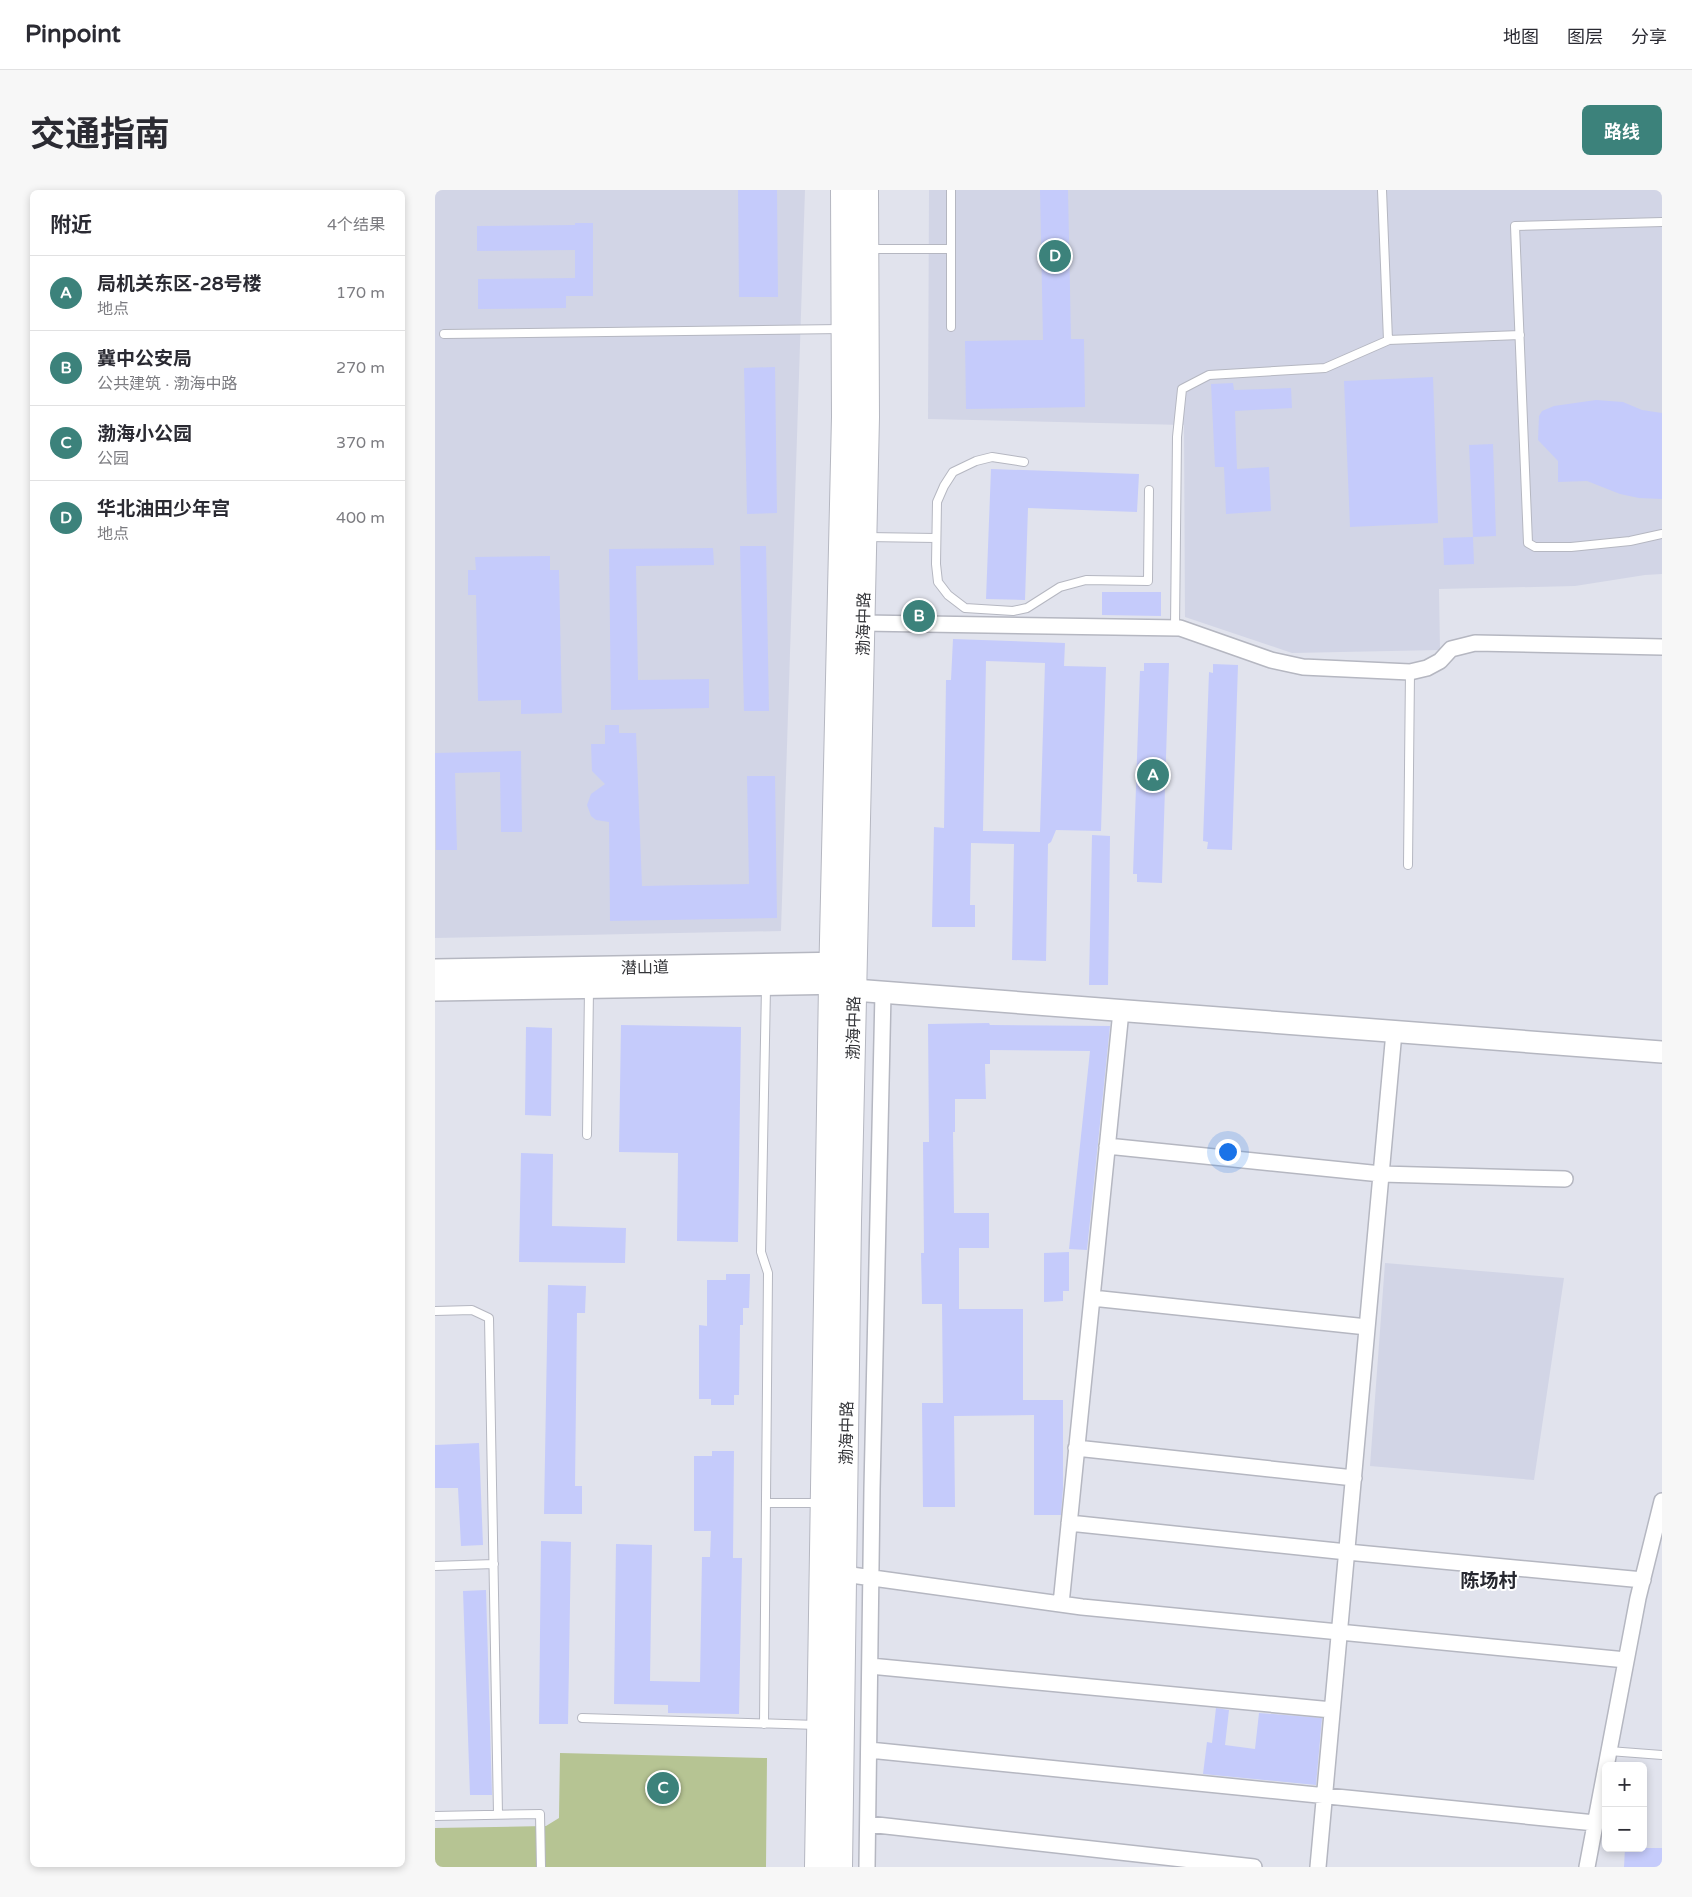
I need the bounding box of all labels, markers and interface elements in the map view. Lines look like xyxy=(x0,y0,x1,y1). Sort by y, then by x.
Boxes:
text: Pinpoint xyxy=(25,20,121,49)
text: 地图 xyxy=(1503,26,1539,48)
text: 图层 xyxy=(1567,26,1603,48)
text: 分享 xyxy=(1631,26,1667,48)
button: 路线 xyxy=(1582,105,1662,155)
text: 交通指南 xyxy=(30,114,170,156)
text: 附近 xyxy=(50,213,92,238)
text: 4个结果 xyxy=(327,215,385,235)
pin: D xyxy=(1039,237,1071,275)
text: 局机关东区-28号楼 xyxy=(97,273,262,295)
text: A xyxy=(60,283,72,303)
text: 170 m xyxy=(336,283,385,303)
text: 地点 xyxy=(97,299,129,319)
text: 冀中公安局 xyxy=(97,348,192,370)
text: B xyxy=(60,358,72,378)
text: 270 m xyxy=(336,358,385,378)
text: 公共建筑 · 渤海中路 xyxy=(97,374,237,394)
text: 渤海小公园 xyxy=(97,423,192,445)
text: C xyxy=(60,433,72,453)
text: 370 m xyxy=(336,433,385,453)
text: 公园 xyxy=(97,449,129,469)
text: 华北油田少年宫 xyxy=(97,498,230,520)
text: D xyxy=(60,508,72,528)
text: 400 m xyxy=(336,508,385,528)
text: 地点 xyxy=(97,524,129,544)
street label: 渤海中路 xyxy=(853,592,875,656)
pin: B xyxy=(903,597,935,635)
pin: A xyxy=(1137,756,1169,794)
street label: 潜山道 xyxy=(621,958,669,978)
street label: 渤海中路 xyxy=(843,996,865,1060)
your location xyxy=(1215,1139,1241,1165)
street label: 渤海中路 xyxy=(836,1401,858,1465)
district label: 陈场村 xyxy=(1460,1570,1518,1592)
map controls xyxy=(1602,1762,1647,1852)
button: + xyxy=(1602,1762,1647,1807)
pin: C xyxy=(647,1769,679,1807)
button: − xyxy=(1602,1807,1647,1852)

